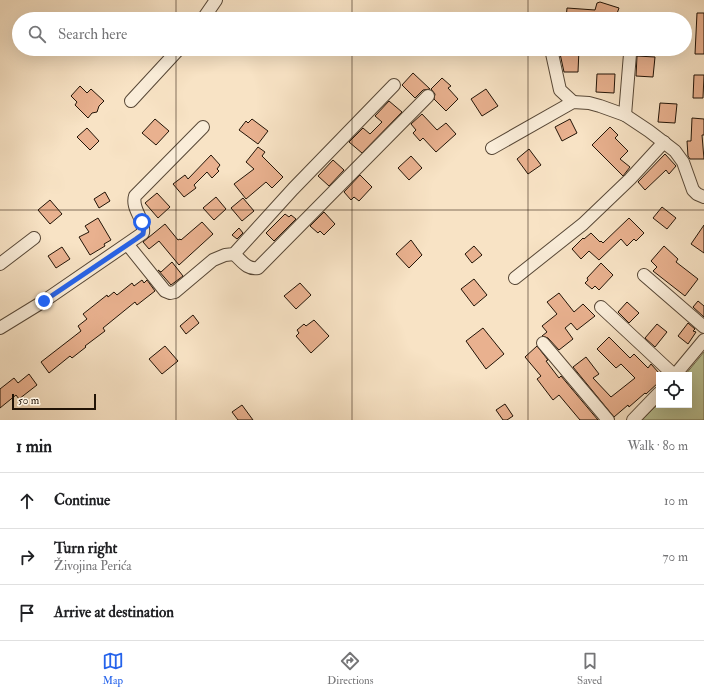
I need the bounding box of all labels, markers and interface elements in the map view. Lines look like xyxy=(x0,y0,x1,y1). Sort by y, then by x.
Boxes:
search box xyxy=(12,12,692,56)
icon: search xyxy=(26,23,48,45)
text: Search here xyxy=(58,25,127,44)
route start xyxy=(133,213,151,231)
route end xyxy=(35,292,53,310)
map controls xyxy=(656,372,692,408)
button: locate xyxy=(656,372,692,408)
scale bar xyxy=(12,392,96,411)
text: 50 m xyxy=(18,394,39,407)
text: 1 min xyxy=(16,436,52,457)
text: Walk · 80 m xyxy=(627,438,688,454)
icon: ahead xyxy=(16,490,38,512)
text: Continue xyxy=(54,491,110,510)
text: 10 m xyxy=(664,493,688,509)
text: Turn right xyxy=(54,539,117,558)
icon: right xyxy=(16,546,38,568)
text: 70 m xyxy=(663,549,688,565)
text: Živojina Perića xyxy=(54,558,132,574)
icon: arrive xyxy=(16,602,38,624)
text: Arrive at destination xyxy=(54,603,174,622)
tab: Map xyxy=(102,650,124,687)
tab: Directions xyxy=(327,650,374,687)
tab: Saved xyxy=(577,650,602,687)

